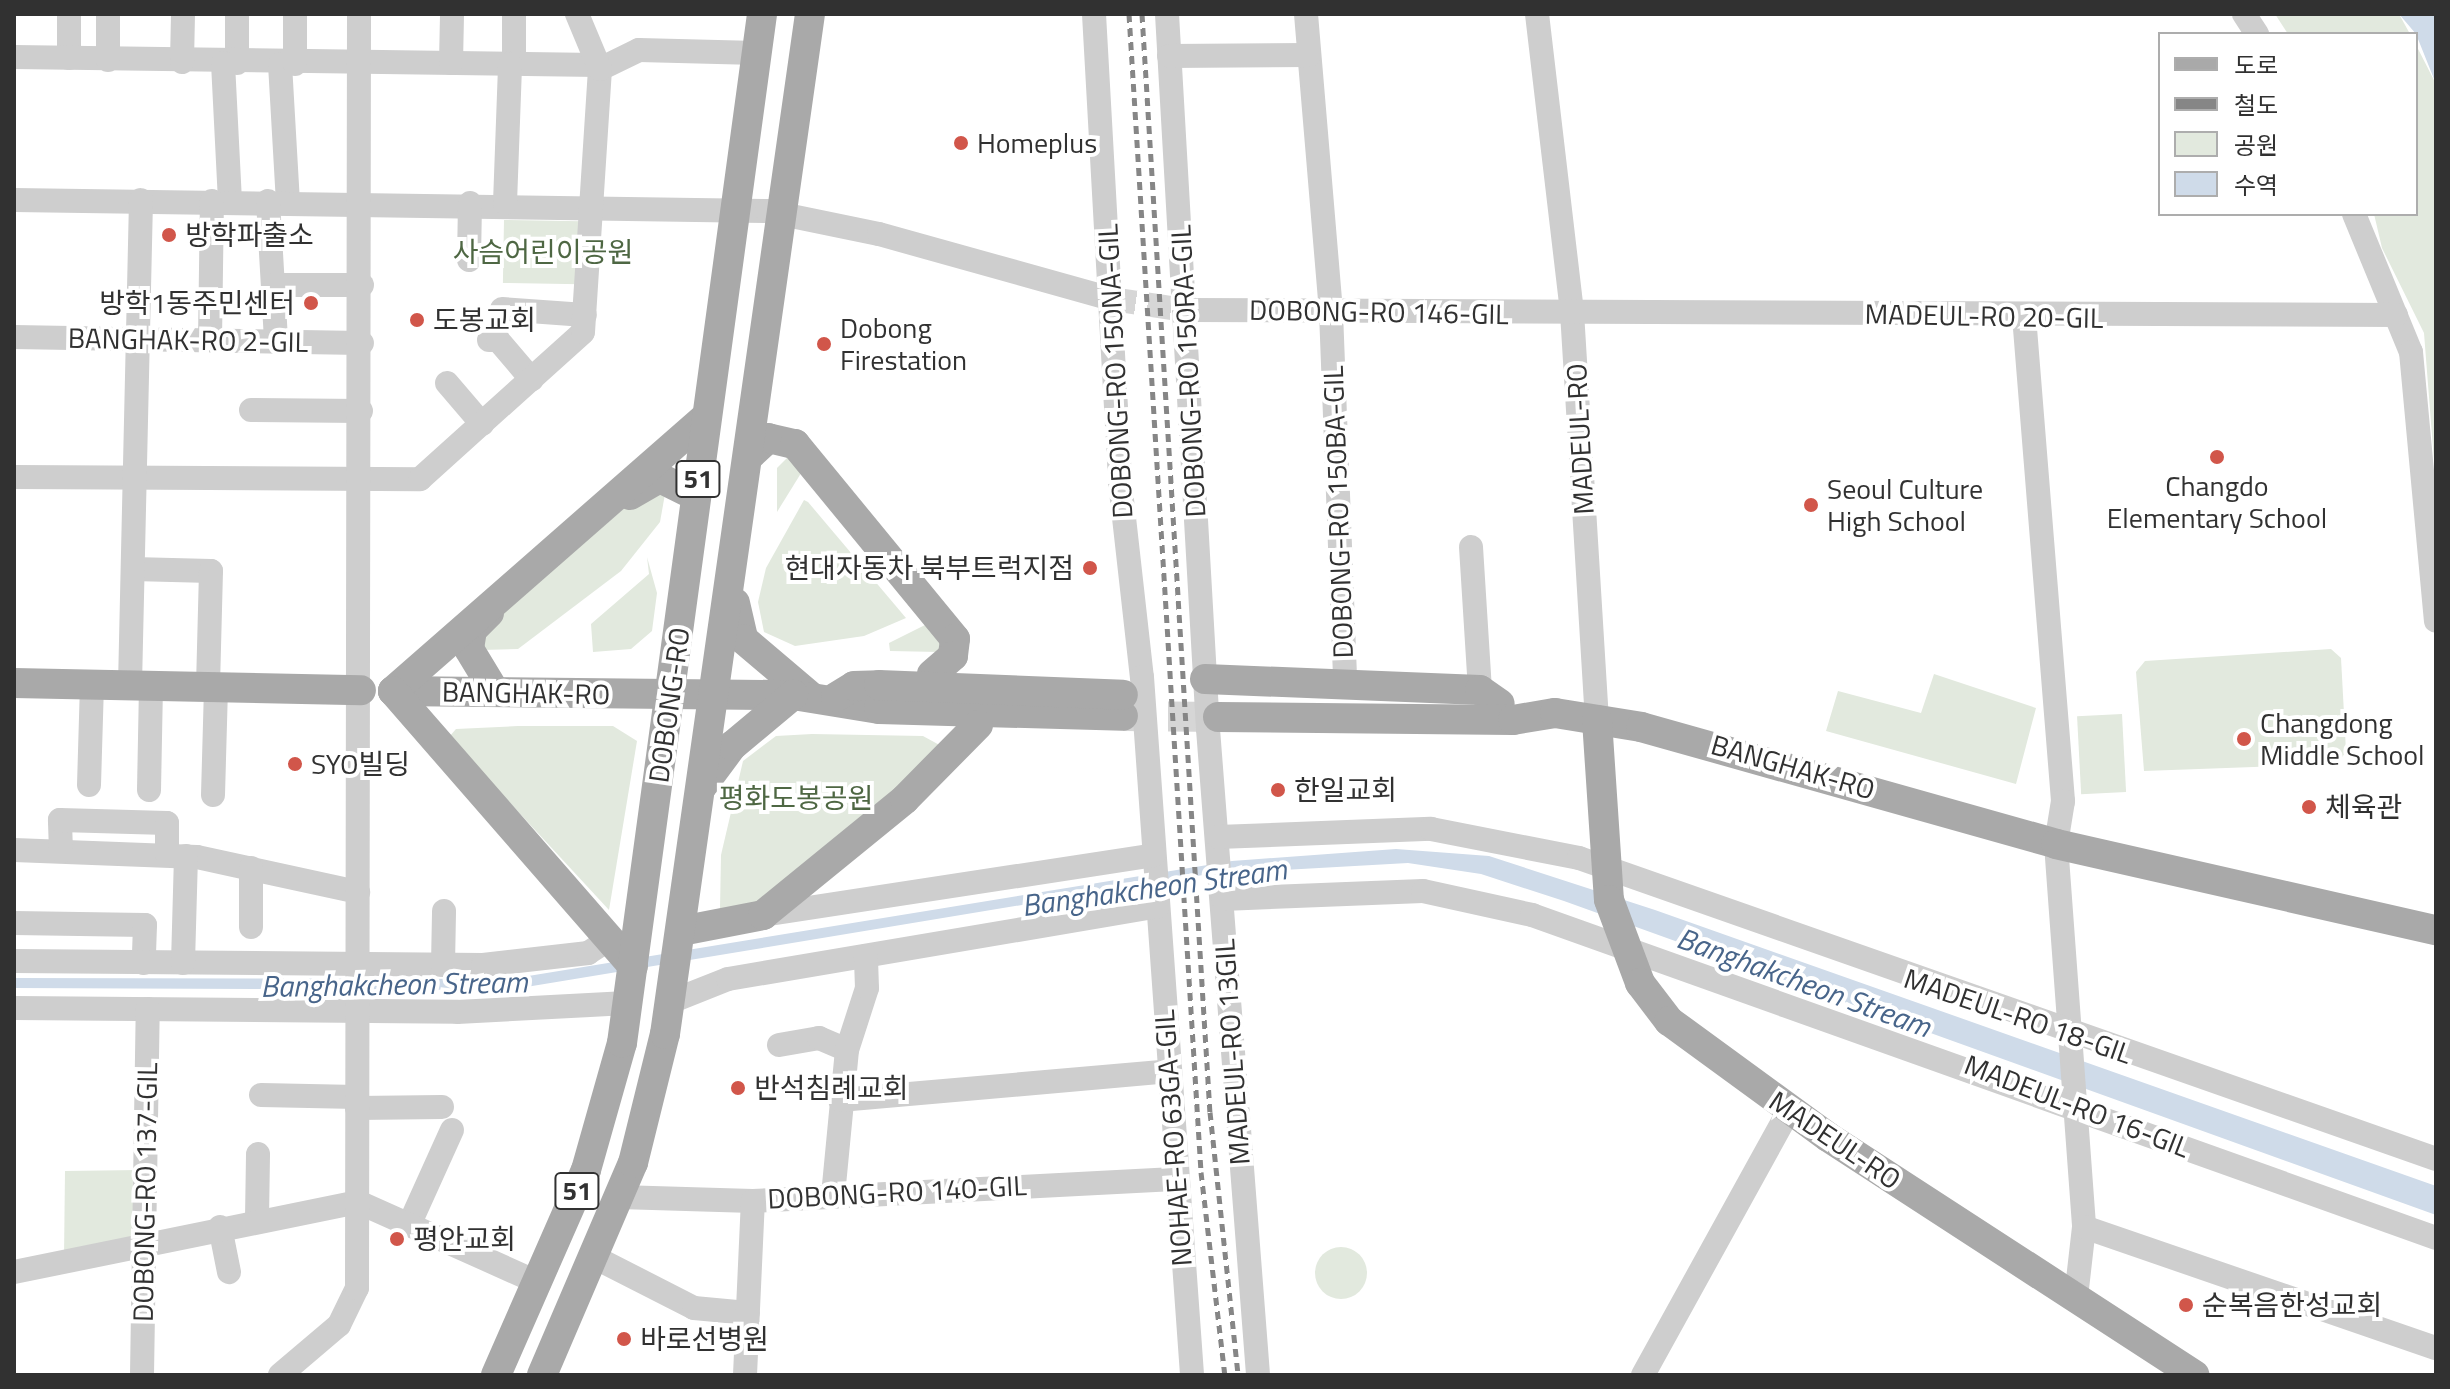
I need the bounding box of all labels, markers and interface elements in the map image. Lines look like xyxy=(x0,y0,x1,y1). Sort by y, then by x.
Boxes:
legend xyxy=(2158,32,2418,216)
text: 도로 xyxy=(2234,47,2278,83)
text: 철도 xyxy=(2234,87,2278,123)
place label: Homeplus xyxy=(977,126,1097,160)
text: 공원 xyxy=(2234,127,2278,163)
marker: Homeplus xyxy=(952,134,970,152)
text: 수역 xyxy=(2234,167,2278,203)
place label: 방학파출소 xyxy=(185,218,314,252)
street label: DOBONG-RO 150NA-GIL xyxy=(1091,223,1139,519)
street label: DOBONG-RO 150RA-GIL xyxy=(1164,224,1212,518)
marker: 방학파출소 xyxy=(160,226,178,244)
park label: 사슴어린이공원 xyxy=(453,235,633,269)
place label: 방학1동주민센터 xyxy=(99,286,295,320)
street label: DOBONG-RO 146-GIL xyxy=(1249,293,1509,331)
marker: 방학1동주민센터 xyxy=(302,294,320,312)
street label: MADEUL-RO 20-GIL xyxy=(1864,297,2104,335)
place label: 도봉교회 xyxy=(433,303,536,337)
marker: 도봉교회 xyxy=(408,311,426,329)
place label: Dobong Firestation xyxy=(840,311,967,377)
street label: BANGHAK-RO 2-GIL xyxy=(68,321,308,359)
marker: Dobong Firestation xyxy=(815,335,833,353)
street label: MADEUL-RO xyxy=(1559,363,1601,515)
street label: DOBONG-RO 150BA-GIL xyxy=(1316,365,1360,659)
marker: Changdo Elementary School xyxy=(2208,448,2226,466)
road number: 51 xyxy=(674,457,722,501)
place label: Changdo Elementary School xyxy=(2107,469,2327,535)
place label: Seoul Culture High School xyxy=(1827,472,1983,538)
marker: Seoul Culture High School xyxy=(1802,496,1820,514)
place label: 현대자동차 북부트럭지점 xyxy=(784,551,1074,585)
marker: 현대자동차 북부트럭지점 xyxy=(1081,559,1099,577)
street label: DOBONG-RO xyxy=(641,625,697,785)
street label: BANGHAK-RO xyxy=(442,675,610,711)
place label: Changdong Middle School xyxy=(2260,706,2424,772)
street label: BANGHAK-RO xyxy=(1707,728,1879,806)
marker: Changdong Middle School xyxy=(2235,730,2253,748)
place label: SYO빌딩 xyxy=(311,747,410,781)
marker: SYO빌딩 xyxy=(286,755,304,773)
place label: 한일교회 xyxy=(1294,773,1397,807)
park label: 평화도봉공원 xyxy=(719,781,873,815)
marker: 한일교회 xyxy=(1269,781,1287,799)
place label: 체육관 xyxy=(2325,790,2402,824)
marker: 체육관 xyxy=(2300,798,2318,816)
water label: Banghakcheon Stream xyxy=(1019,851,1289,923)
water label: Banghakcheon Stream xyxy=(1672,919,1936,1045)
street label: MADEUL-RO 13GIL xyxy=(1207,938,1257,1166)
street label: MADEUL-RO 18-GIL xyxy=(1900,961,2136,1071)
water label: Banghakcheon Stream xyxy=(260,964,528,1004)
street label: NOHAE-RO 63GA-GIL xyxy=(1147,1009,1199,1267)
street label: MADEUL-RO 16-GIL xyxy=(1960,1048,2194,1164)
street label: DOBONG-RO 137-GIL xyxy=(126,1062,164,1322)
place label: 반석침례교회 xyxy=(754,1071,909,1105)
marker: 반석침례교회 xyxy=(729,1079,747,1097)
street label: MADEUL-RO xyxy=(1763,1084,1907,1196)
street label: DOBONG-RO 140-GIL xyxy=(767,1168,1027,1216)
road number: 51 xyxy=(553,1169,601,1213)
place label: 평안교회 xyxy=(413,1222,516,1256)
marker: 평안교회 xyxy=(388,1230,406,1248)
place label: 순복음한성교회 xyxy=(2202,1288,2382,1322)
marker: 순복음한성교회 xyxy=(2177,1296,2195,1314)
place label: 바로선병원 xyxy=(640,1322,769,1356)
marker: 바로선병원 xyxy=(615,1330,633,1348)

